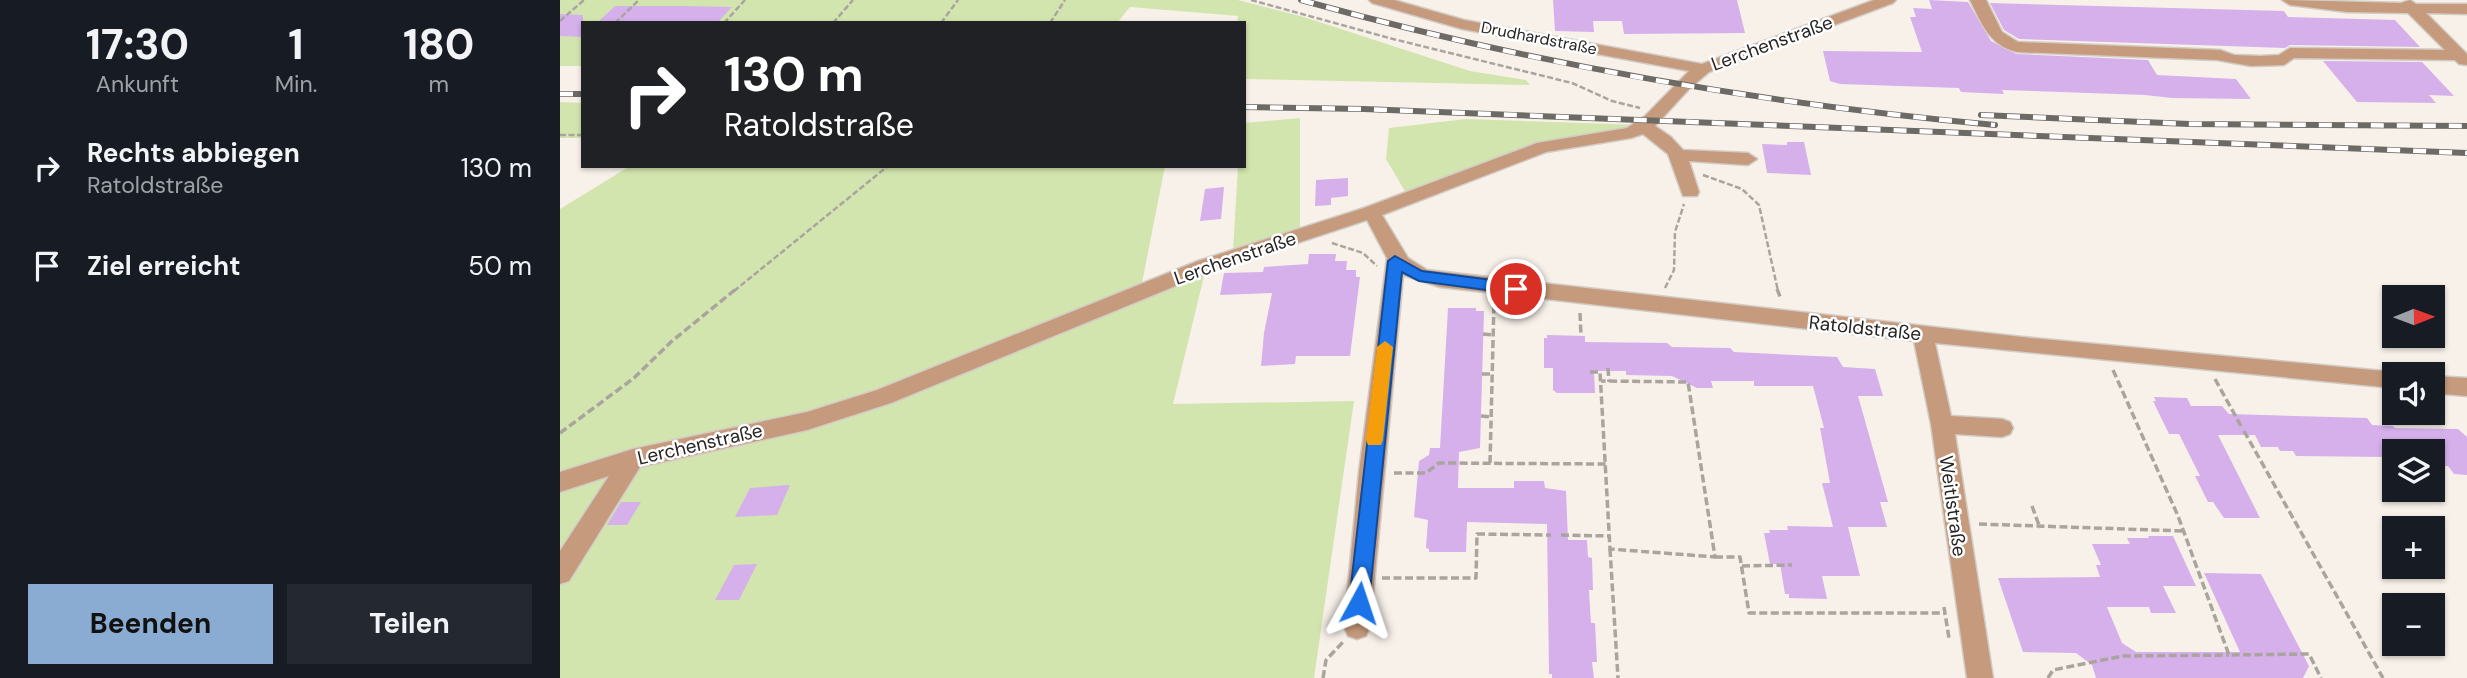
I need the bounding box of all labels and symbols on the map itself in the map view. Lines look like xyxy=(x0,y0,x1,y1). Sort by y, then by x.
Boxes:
street label: Lerchenstraße xyxy=(1708,9,1836,77)
street label: Drudhardstraße xyxy=(1479,16,1599,60)
street label: Lerchenstraße xyxy=(1171,225,1299,291)
pin xyxy=(1486,259,1546,319)
north arrow xyxy=(2382,285,2445,348)
street label: Ratoldstraße xyxy=(1808,310,1922,346)
street label: Lerchenstraße xyxy=(635,417,765,471)
street label: Weitlstraße xyxy=(1934,454,1972,558)
position arrow xyxy=(1322,566,1396,640)

